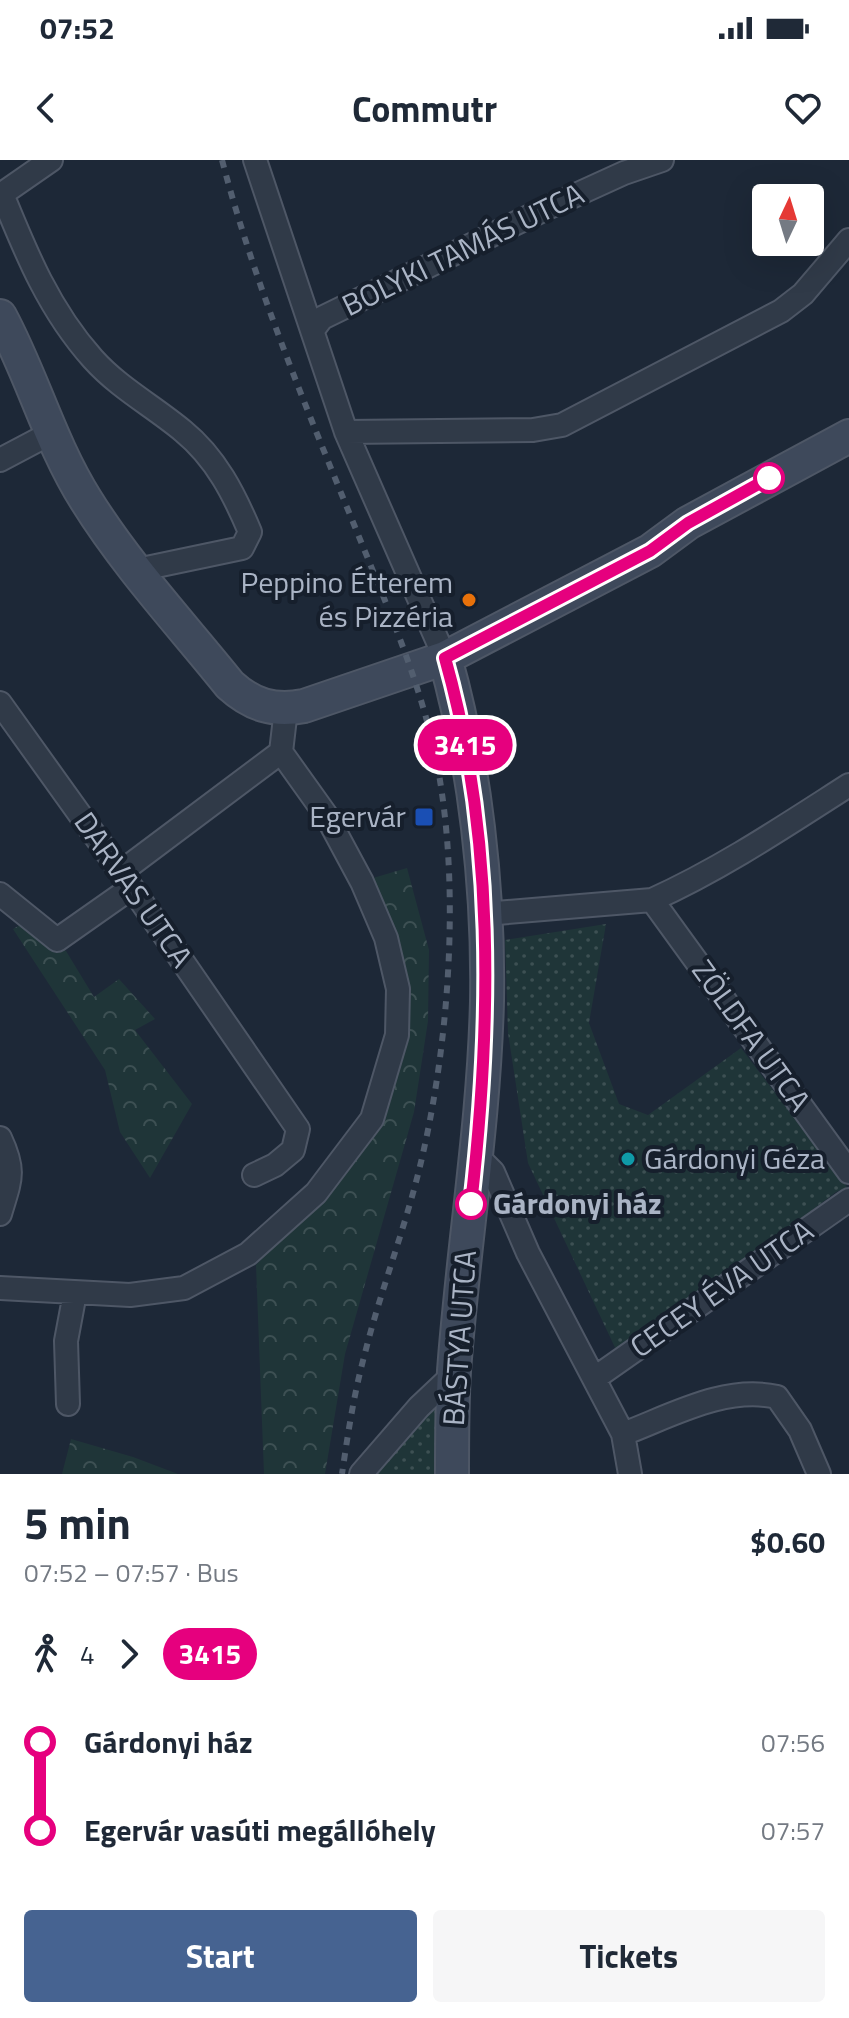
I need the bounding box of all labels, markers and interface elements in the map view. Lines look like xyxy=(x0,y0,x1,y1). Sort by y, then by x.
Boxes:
text: 07:52 xyxy=(40,5,115,51)
text: Commutr xyxy=(352,81,497,136)
icon: back xyxy=(24,86,68,130)
icon: heart xyxy=(781,86,825,130)
street label: BOLYKI TAMÁS UTCA xyxy=(334,171,591,328)
north arrow xyxy=(752,184,824,256)
map controls xyxy=(752,184,824,256)
unlabelled marker xyxy=(754,463,784,493)
place label: Peppino Étterem és Pizzéria xyxy=(241,559,453,639)
marker: Peppino Étterem és Pizzéria xyxy=(460,591,478,609)
line badge: 3415 xyxy=(409,719,521,771)
text: 3415 xyxy=(434,723,496,766)
place label: Egervár xyxy=(309,793,406,839)
street label: DARVAS UTCA xyxy=(63,802,205,977)
marker: Egervár xyxy=(413,806,435,828)
street label: ZÖLDFA UTCA xyxy=(681,950,823,1121)
place label: Gárdonyi Géza xyxy=(644,1135,825,1181)
marker: Gárdonyi Géza xyxy=(619,1150,637,1168)
place label: Gárdonyi ház xyxy=(493,1180,662,1226)
marker: Gárdonyi ház xyxy=(456,1189,486,1219)
street label: CECEY ÉVA UTCA xyxy=(620,1208,823,1369)
street label: BÁSTYA UTCA xyxy=(430,1248,488,1427)
text: 5 min xyxy=(24,1489,131,1556)
text: $0.60 xyxy=(750,1519,825,1565)
text: 07:52 – 07:57 · Bus xyxy=(24,1553,239,1592)
icon: walk xyxy=(24,1632,68,1676)
icon: forward xyxy=(107,1632,151,1676)
text: 3415 xyxy=(179,1632,241,1675)
text: 4 xyxy=(80,1635,95,1674)
text: Gárdonyi ház xyxy=(84,1719,253,1765)
text: 07:56 xyxy=(761,1723,825,1762)
text: Egervár vasúti megállóhely xyxy=(84,1807,436,1853)
text: 07:57 xyxy=(761,1811,825,1850)
button: Start xyxy=(24,1910,417,2002)
button: Tickets xyxy=(433,1910,825,2002)

